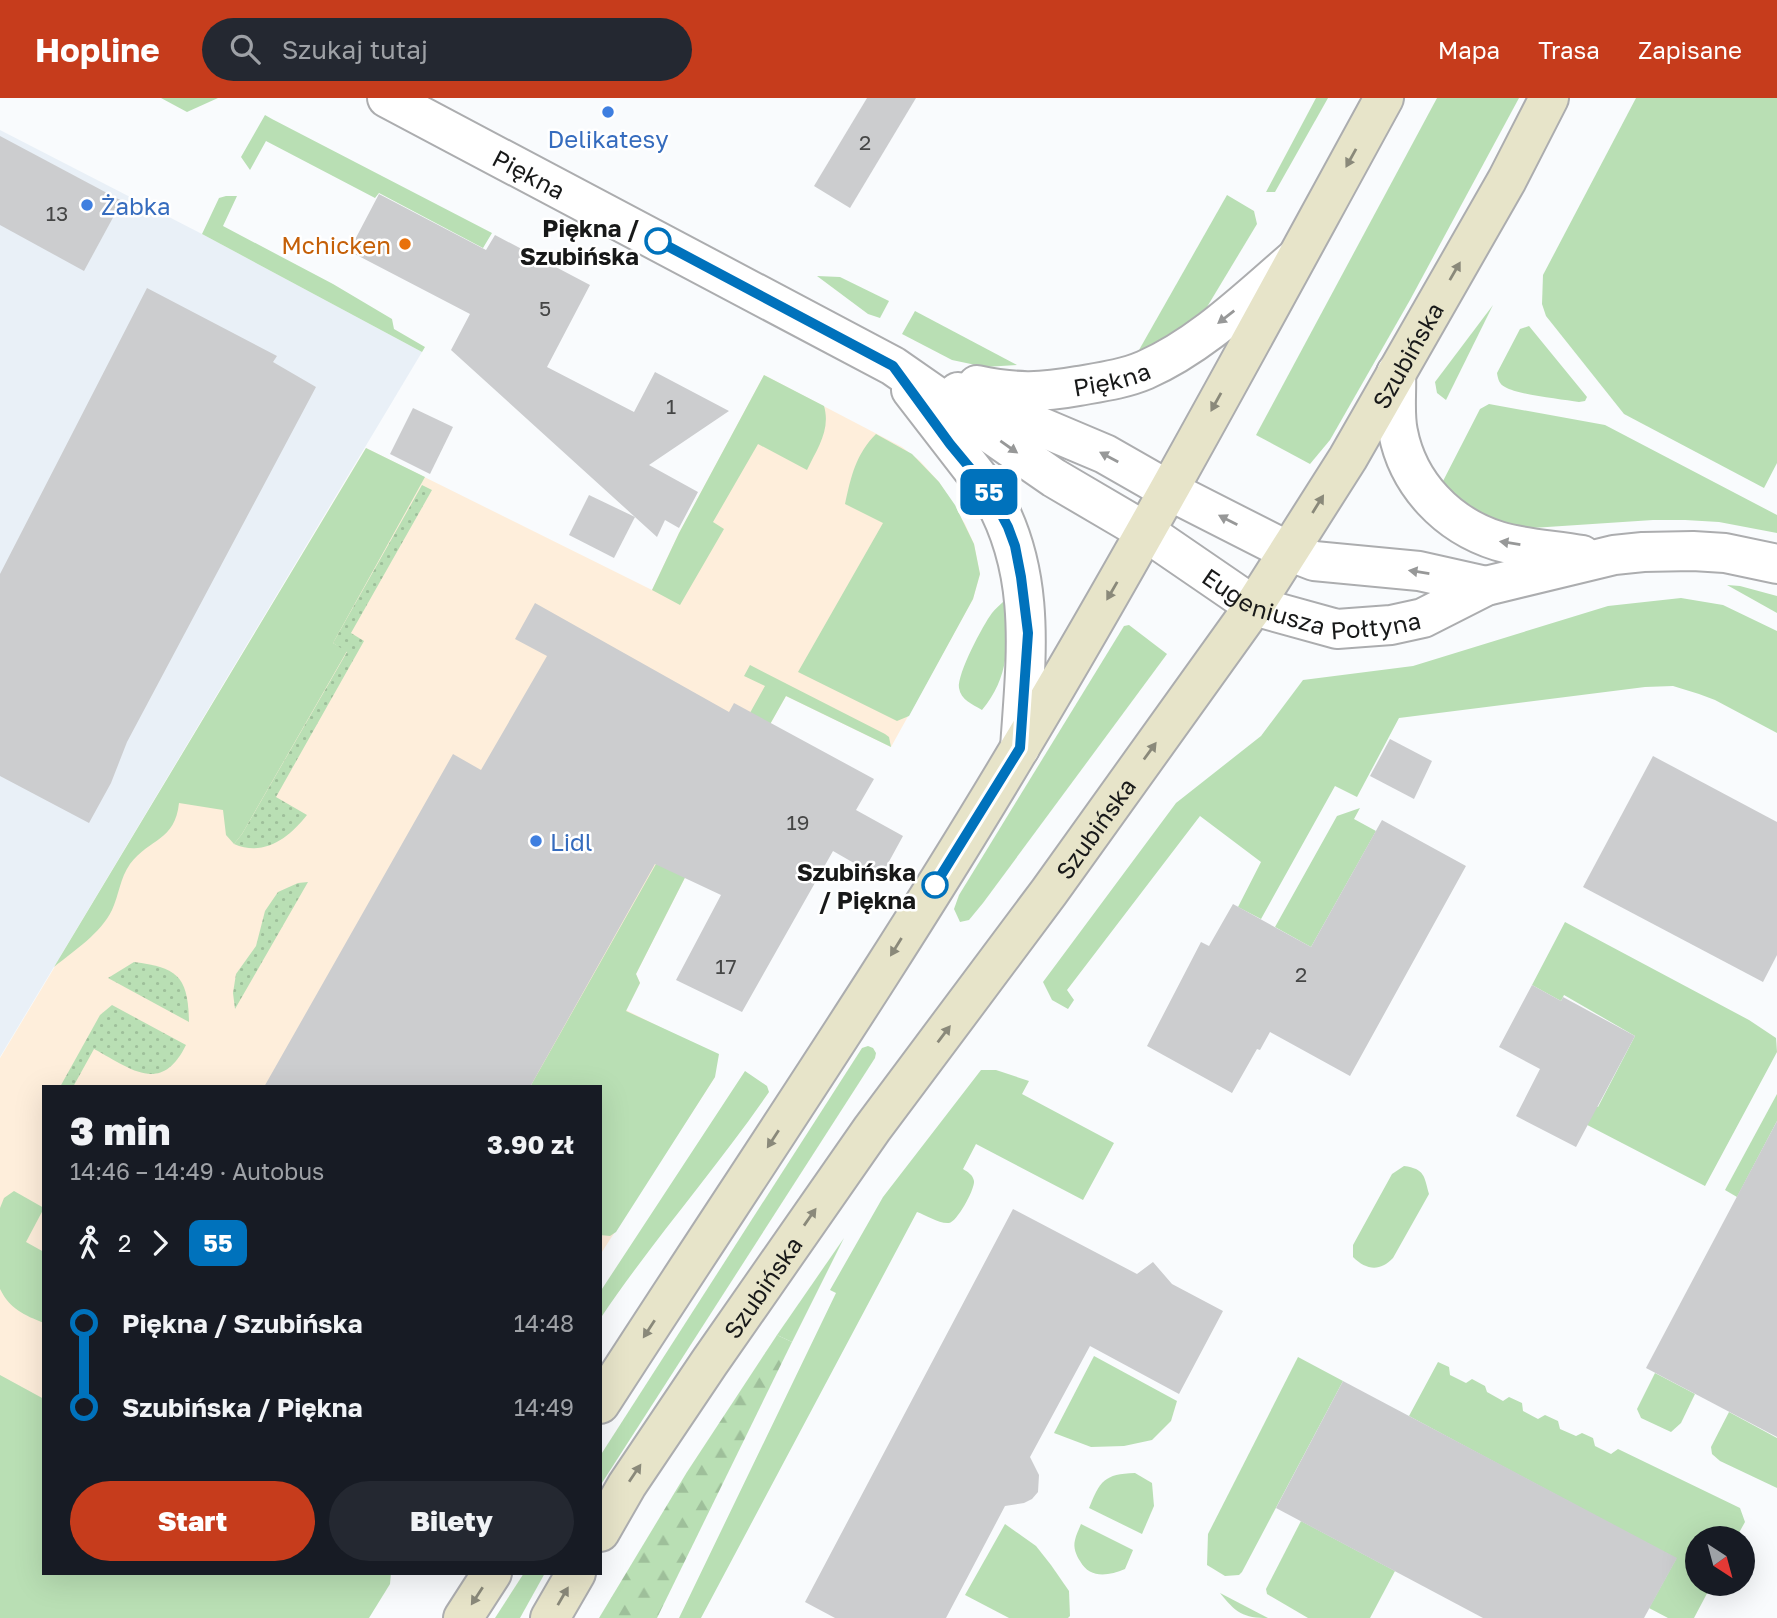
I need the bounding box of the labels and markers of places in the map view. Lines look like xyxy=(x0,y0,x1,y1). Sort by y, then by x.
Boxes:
marker: Delikatesy xyxy=(600,104,616,120)
place label: Delikatesy xyxy=(547,124,669,153)
place label: Żabka xyxy=(101,191,171,220)
marker: Żabka xyxy=(79,197,95,213)
place label: Piękna / Szubińska xyxy=(520,213,639,270)
marker: Piękna / Szubińska xyxy=(645,228,671,254)
place label: Mchicken xyxy=(281,230,391,259)
marker: Mchicken xyxy=(397,236,413,252)
place label: Lidl xyxy=(550,827,593,856)
marker: Lidl xyxy=(528,833,544,849)
place label: Szubińska / Piękna xyxy=(797,857,916,914)
marker: Szubińska / Piękna xyxy=(922,872,948,898)

